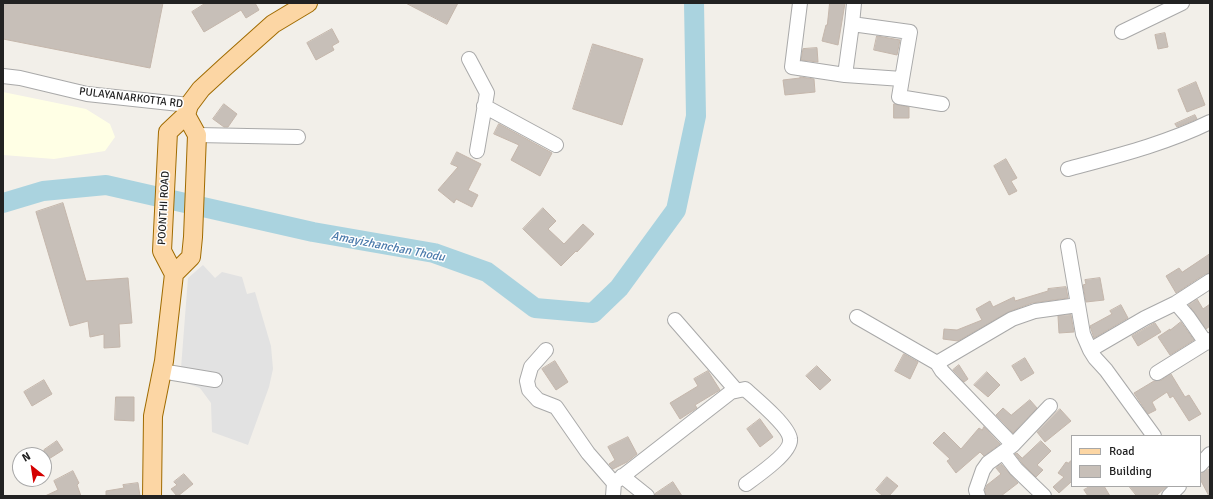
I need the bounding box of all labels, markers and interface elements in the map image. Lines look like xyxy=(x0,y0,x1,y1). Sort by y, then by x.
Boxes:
street label: PULAYANARKOTTA RD xyxy=(78,85,184,111)
street label: POONTHI ROAD xyxy=(155,171,173,245)
water label: Amayizhanchan Thodu xyxy=(330,229,446,265)
legend xyxy=(1071,435,1201,487)
text: Road xyxy=(1109,444,1135,459)
north arrow xyxy=(12,447,52,487)
text: N xyxy=(20,449,33,465)
text: Building xyxy=(1109,464,1152,479)

